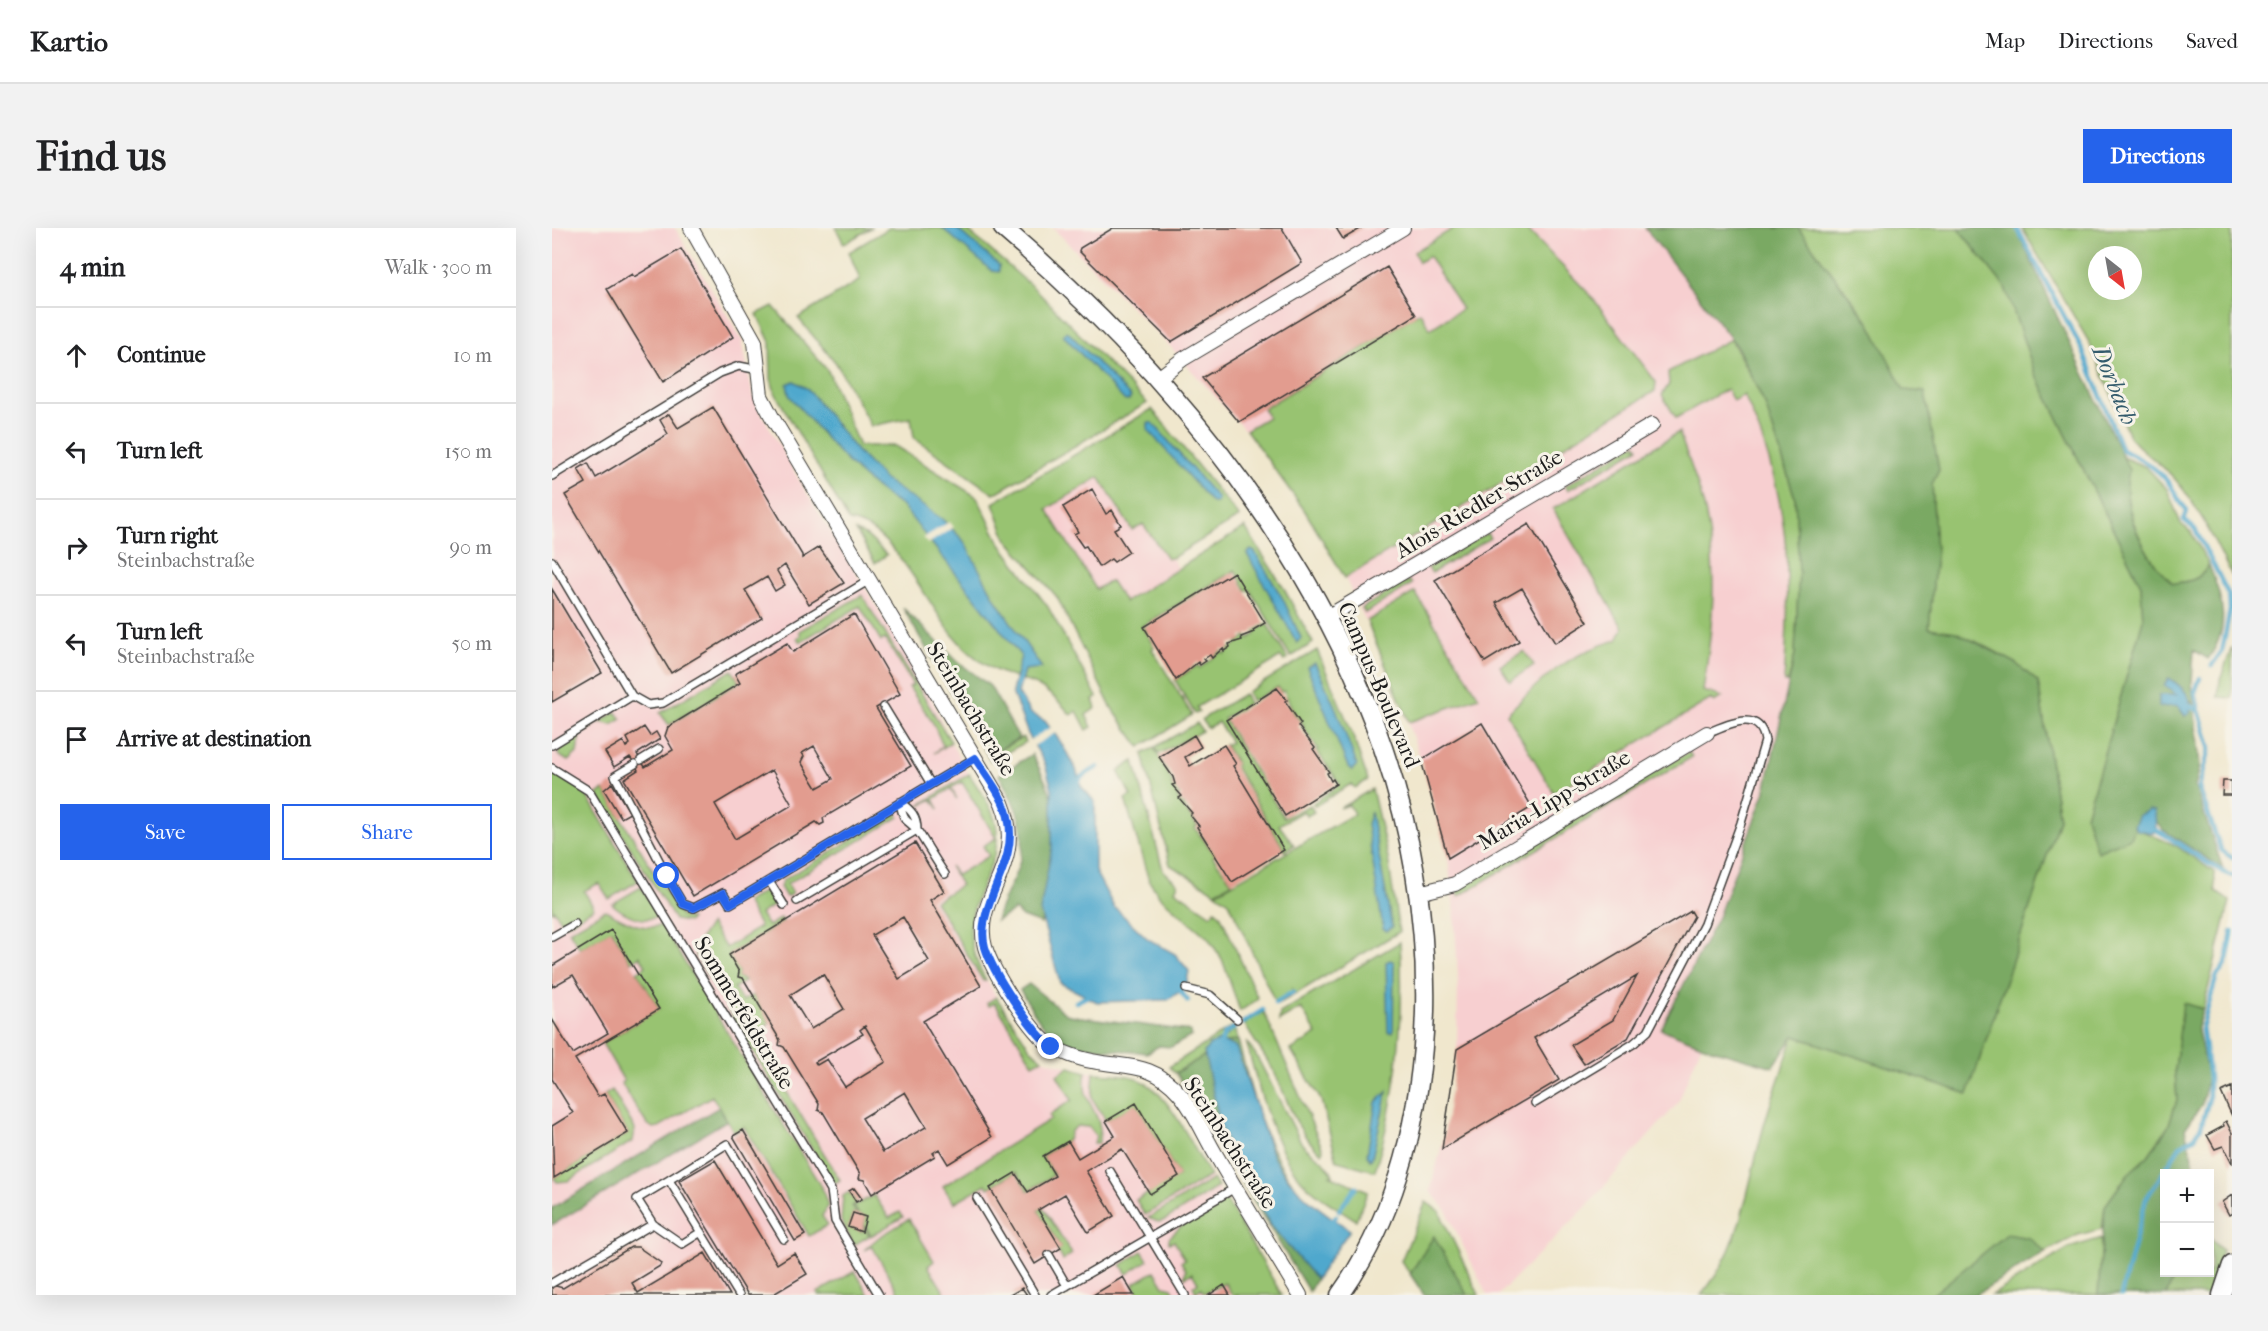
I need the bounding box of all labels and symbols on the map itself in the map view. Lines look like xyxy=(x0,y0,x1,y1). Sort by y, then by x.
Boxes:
north arrow xyxy=(2088,246,2142,300)
water label: Dorbach xyxy=(2086,339,2144,429)
street label: Alois-Riedler-Straße xyxy=(1390,444,1567,565)
street label: Campus-Boulevard xyxy=(1332,598,1426,773)
street label: Steinbachstraße xyxy=(921,637,1021,781)
street label: Maria-Lipp-Straße xyxy=(1473,744,1635,856)
route start xyxy=(653,862,679,888)
street label: Sommerfeldstraße xyxy=(688,932,800,1094)
route end xyxy=(1037,1033,1063,1059)
street label: Steinbachstraße xyxy=(1178,1072,1282,1214)

